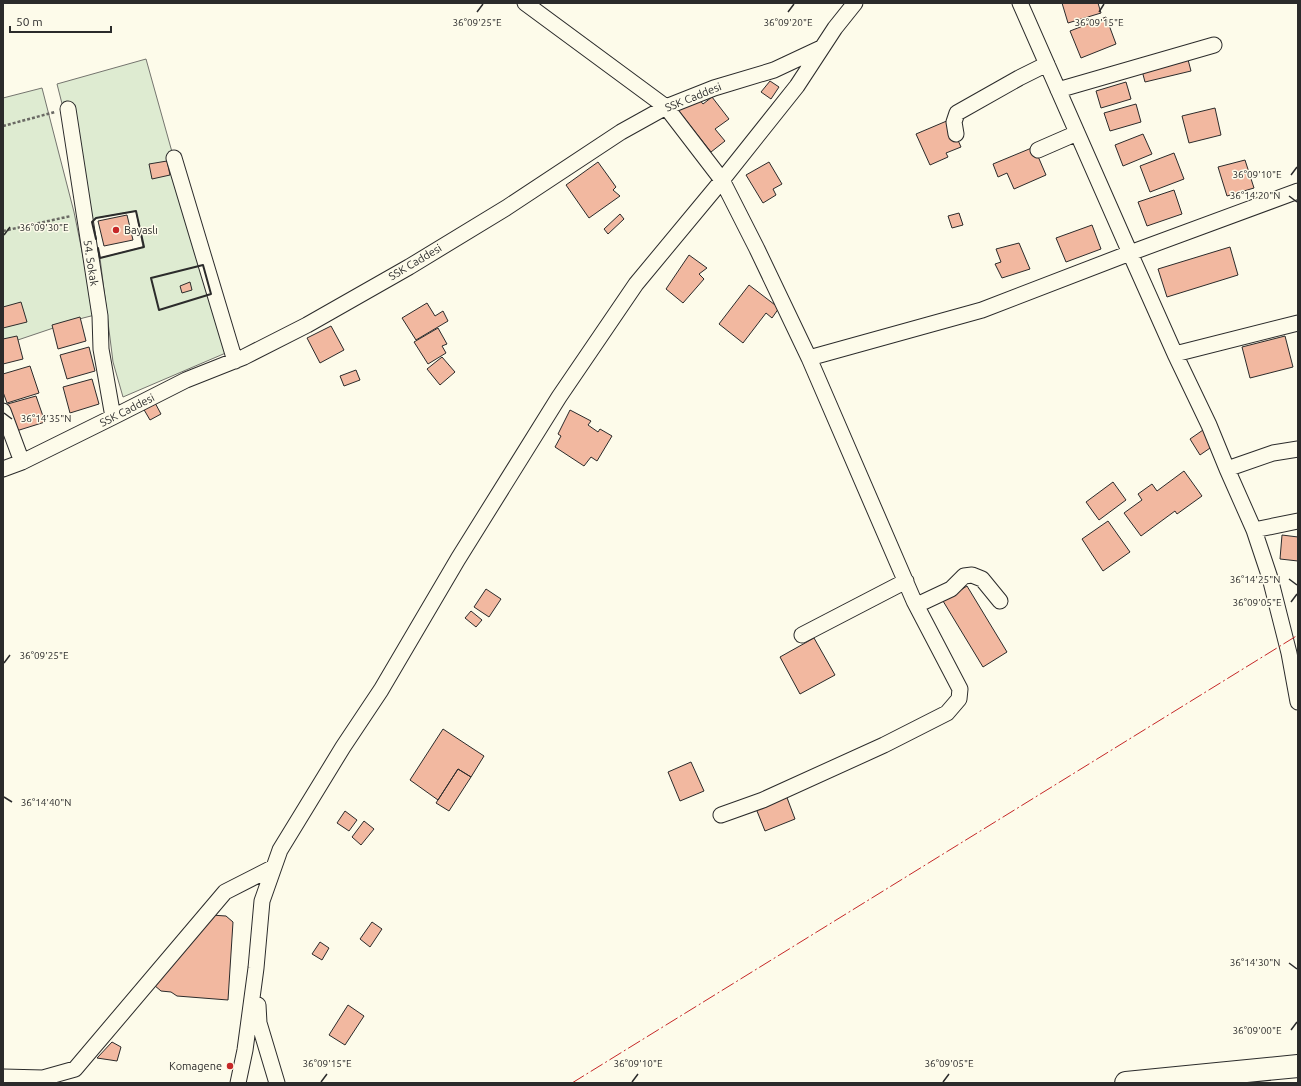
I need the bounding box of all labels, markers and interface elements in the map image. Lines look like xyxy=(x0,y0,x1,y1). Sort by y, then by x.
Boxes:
scale bar xyxy=(10,8,111,34)
text: 50 m xyxy=(16,15,43,28)
text: 36°09'25"E xyxy=(452,17,502,28)
text: 36°09'20"E xyxy=(763,17,813,28)
text: 36°09'15"E xyxy=(1074,17,1124,28)
street label: SSK Caddesi xyxy=(663,80,723,114)
text: 36°09'10"E xyxy=(1232,169,1282,180)
text: 36°14'20"N xyxy=(1230,190,1280,201)
text: 36°09'30"E xyxy=(19,222,69,233)
place label: Bayaslı xyxy=(124,224,158,236)
marker: Bayaslı xyxy=(111,225,121,235)
street label: 54. Sokak xyxy=(81,239,101,287)
street label: SSK Caddesi xyxy=(386,242,444,282)
street label: SSK Caddesi xyxy=(98,391,156,429)
text: 36°14'35"N xyxy=(21,413,71,424)
text: 36°14'25"N xyxy=(1230,574,1280,585)
text: 36°09'05"E xyxy=(1232,597,1282,608)
text: 36°09'25"E xyxy=(19,650,69,661)
text: 36°14'40"N xyxy=(21,797,71,808)
text: 36°14'30"N xyxy=(1230,957,1280,968)
text: 36°09'00"E xyxy=(1232,1025,1282,1036)
text: 36°09'15"E xyxy=(302,1058,352,1069)
text: 36°09'10"E xyxy=(613,1058,663,1069)
text: 36°09'05"E xyxy=(924,1058,974,1069)
place label: Komagene xyxy=(169,1060,222,1072)
marker: Komagene xyxy=(225,1061,235,1071)

